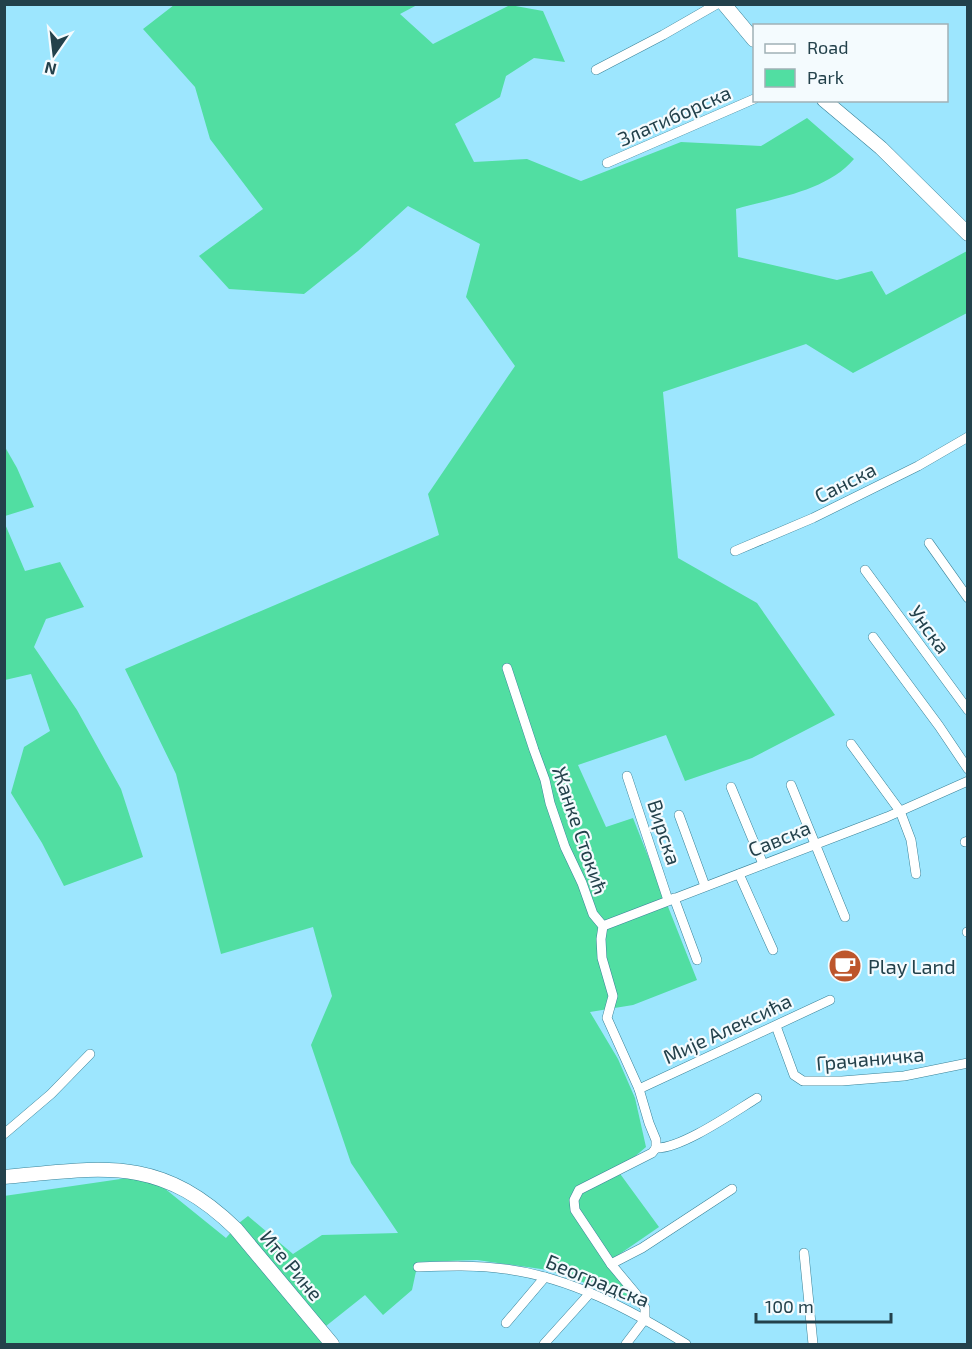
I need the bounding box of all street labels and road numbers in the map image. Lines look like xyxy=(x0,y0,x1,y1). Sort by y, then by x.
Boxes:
street label: Златиборска xyxy=(614,79,734,151)
street label: Санска xyxy=(810,456,880,508)
street label: Унска xyxy=(904,600,956,658)
street label: Жанке Стокић xyxy=(548,763,614,897)
street label: Вирска xyxy=(643,796,687,868)
street label: Савска xyxy=(744,815,814,861)
street label: Мије Алексића xyxy=(659,988,795,1068)
street label: Грачаничка xyxy=(815,1041,925,1075)
street label: Ите Рине xyxy=(256,1225,328,1305)
street label: Београдска xyxy=(543,1248,653,1312)

